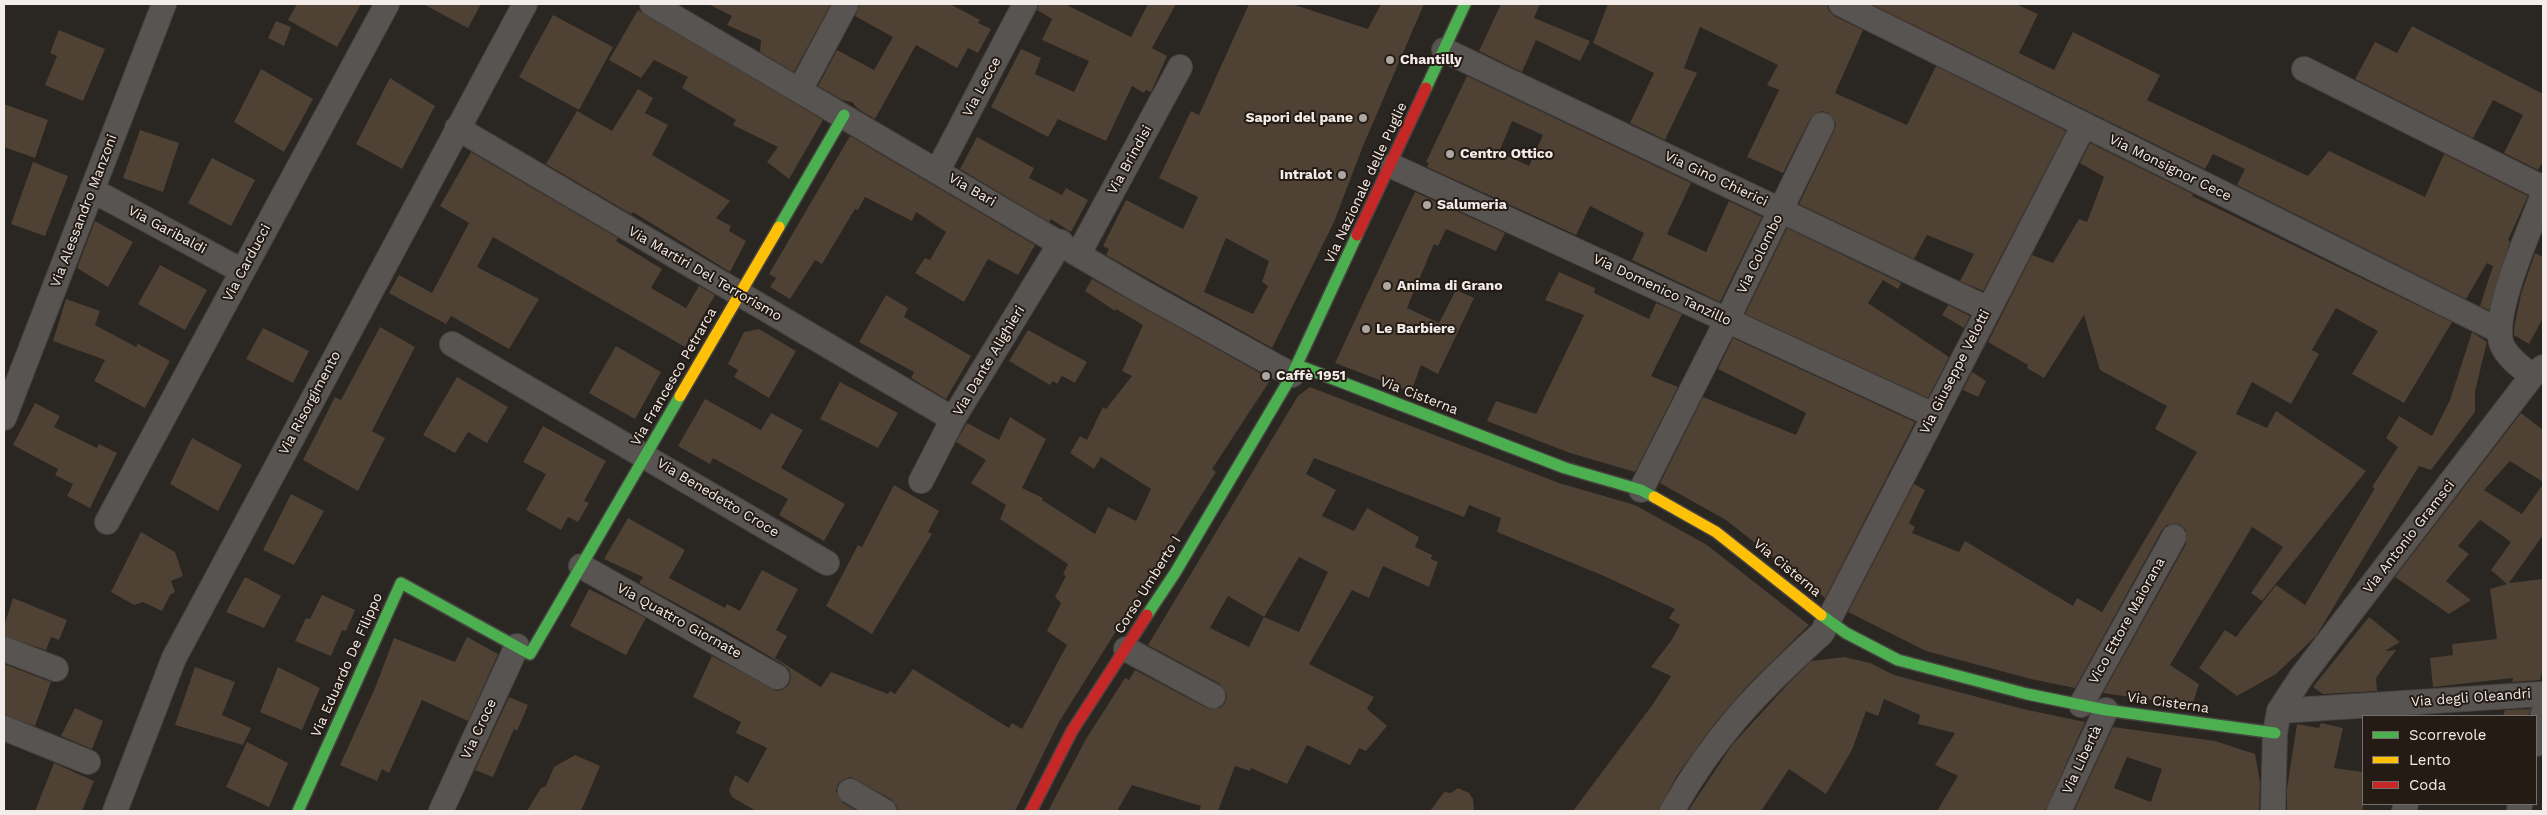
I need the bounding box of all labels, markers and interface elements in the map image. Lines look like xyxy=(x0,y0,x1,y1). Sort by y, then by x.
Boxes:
place label: Chantilly xyxy=(1400,52,1462,68)
street label: Via Lecce xyxy=(959,54,1005,120)
marker: Chantilly xyxy=(1384,54,1396,66)
street label: Via Nazionale delle Puglie xyxy=(1321,100,1411,266)
place label: Sapori del pane xyxy=(1246,110,1353,126)
marker: Sapori del pane xyxy=(1357,112,1369,124)
street label: Via Brindisi xyxy=(1104,123,1156,197)
street label: Via Monsignor Cece xyxy=(2106,131,2234,205)
street label: Via Alessandro Manzoni xyxy=(47,132,121,290)
place label: Centro Ottico xyxy=(1460,146,1553,162)
marker: Centro Ottico xyxy=(1444,148,1456,160)
street label: Via Gino Chierici xyxy=(1662,148,1770,210)
place label: Intralot xyxy=(1280,167,1332,183)
marker: Intralot xyxy=(1336,169,1348,181)
street label: Via Bari xyxy=(945,170,999,210)
place label: Salumeria xyxy=(1437,197,1507,213)
marker: Salumeria xyxy=(1421,199,1433,211)
street label: Via Garibaldi xyxy=(125,202,209,258)
street label: Via Colombo xyxy=(1733,211,1787,297)
street label: Via Carducci xyxy=(220,221,274,305)
street label: Via Martiri Del Terrorismo xyxy=(625,223,785,325)
street label: Via Domenico Tanzillo xyxy=(1590,251,1734,329)
place label: Anima di Grano xyxy=(1397,278,1503,294)
marker: Anima di Grano xyxy=(1381,280,1393,292)
street label: Via Dante Alighieri xyxy=(950,303,1028,419)
street label: Via Francesco Petrarca xyxy=(628,305,720,449)
street label: Via Giuseppe Velotti xyxy=(1916,307,1994,437)
place label: Le Barbiere xyxy=(1376,321,1455,337)
marker: Le Barbiere xyxy=(1360,323,1372,335)
street label: Via Risorgimento xyxy=(276,348,344,458)
place label: Caffè 1951 xyxy=(1276,368,1346,384)
marker: Caffè 1951 xyxy=(1260,370,1272,382)
street label: Via Cisterna xyxy=(1378,373,1460,419)
street label: Via Benedetto Croce xyxy=(654,455,782,541)
street label: Via Antonio Gramsci xyxy=(2360,477,2458,597)
street label: Corso Umberto I xyxy=(1111,533,1185,637)
street label: Via Cisterna xyxy=(1750,536,1824,600)
street label: Vico Ettore Maiorana xyxy=(2085,555,2169,687)
street label: Via Quattro Giornate xyxy=(614,580,744,662)
street label: Via Eduardo De Filippo xyxy=(308,590,386,740)
street label: Via degli Oleandri xyxy=(2410,685,2532,711)
street label: Via Cisterna xyxy=(2126,689,2210,717)
street label: Via Croce xyxy=(458,696,500,762)
legend xyxy=(2362,715,2537,805)
street label: Via Libertà xyxy=(2059,723,2105,797)
text: Scorrevole xyxy=(2409,726,2487,744)
text: Lento xyxy=(2409,751,2451,769)
text: Coda xyxy=(2409,776,2446,794)

